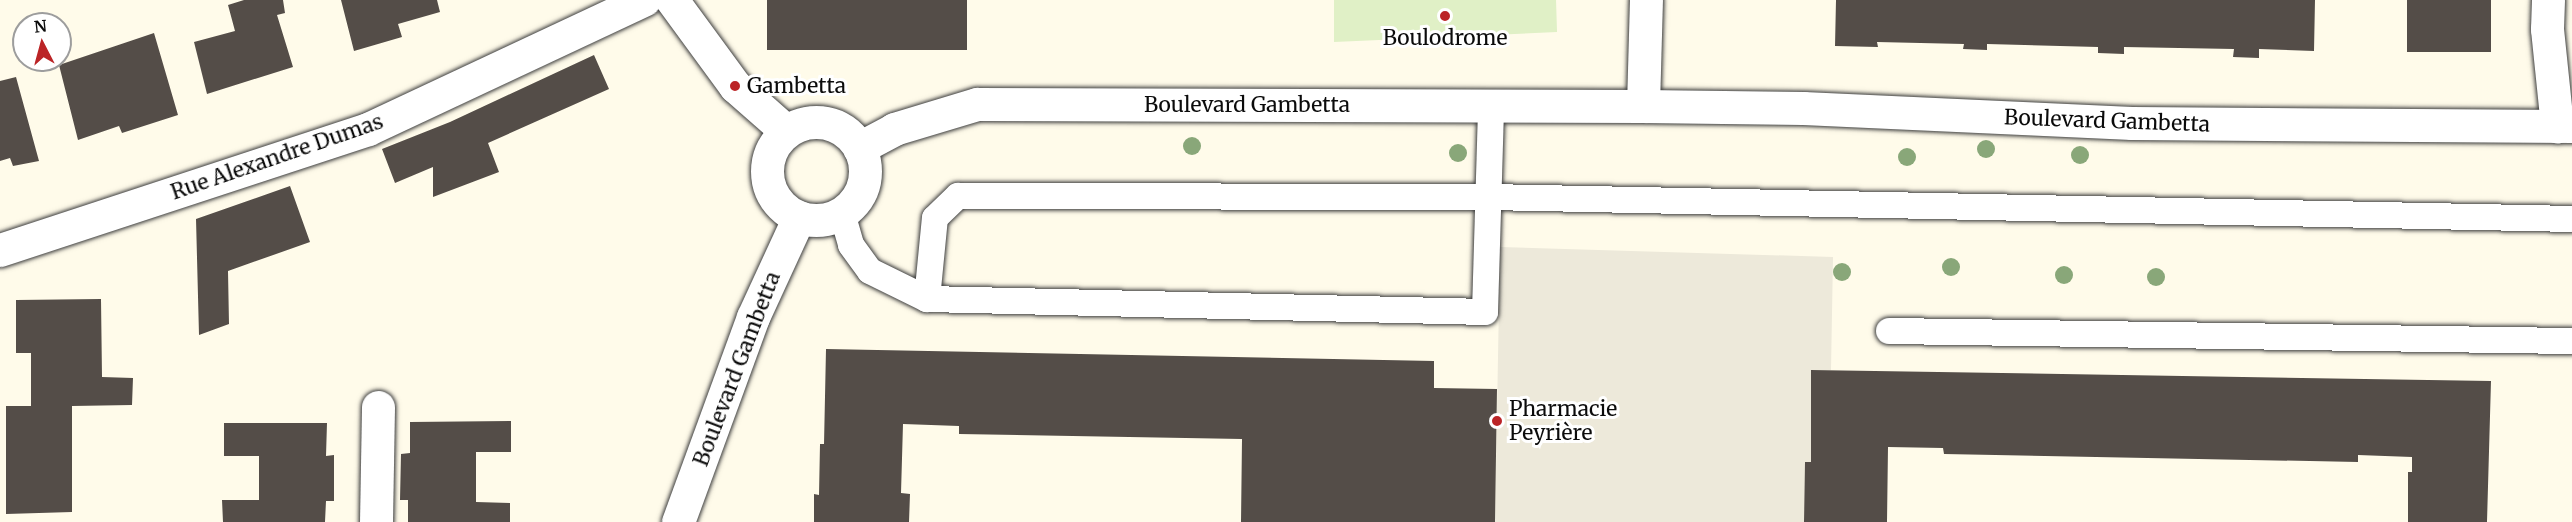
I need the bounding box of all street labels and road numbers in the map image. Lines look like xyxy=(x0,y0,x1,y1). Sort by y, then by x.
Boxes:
street label: Boulevard Gambetta xyxy=(1144,92,1350,118)
street label: Boulevard Gambetta xyxy=(2004,105,2210,137)
street label: Rue Alexandre Dumas xyxy=(168,109,386,205)
street label: Boulevard Gambetta xyxy=(688,268,786,470)

